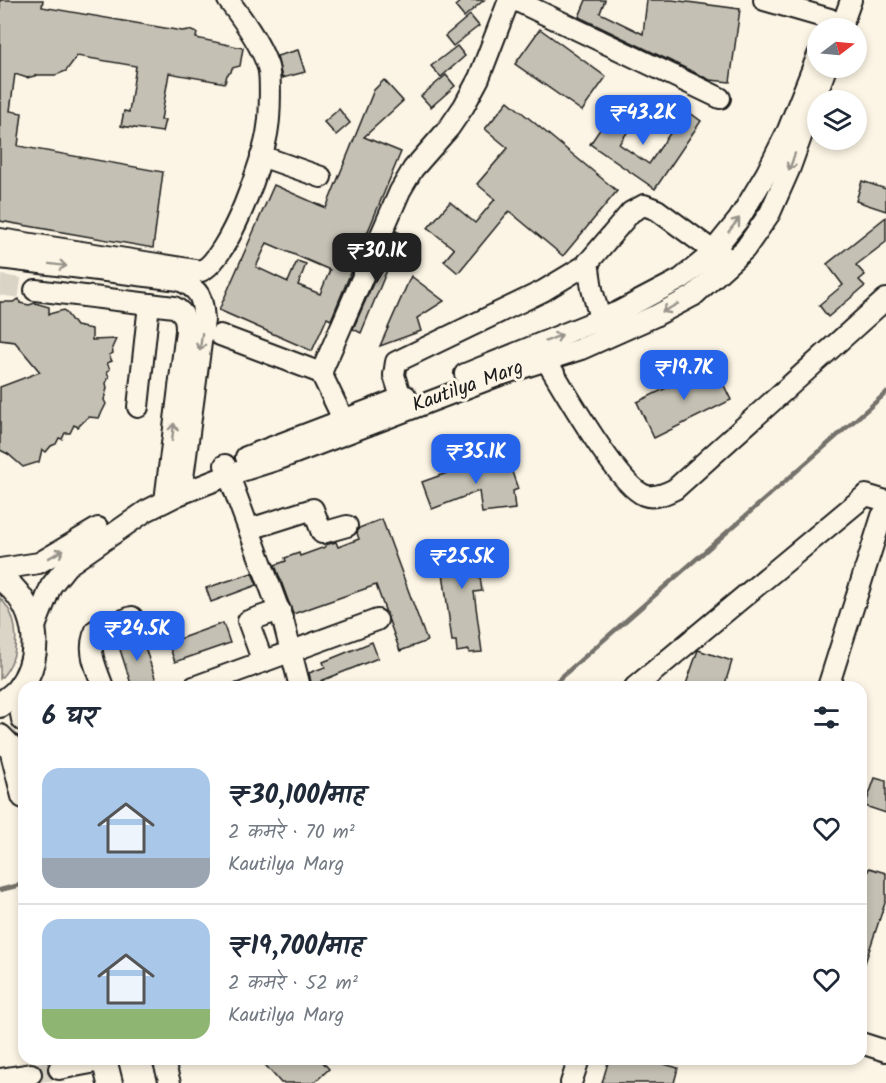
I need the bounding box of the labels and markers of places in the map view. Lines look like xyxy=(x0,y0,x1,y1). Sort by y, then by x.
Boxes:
pin: ₹43.2K xyxy=(594,95,692,146)
pin: ₹30.1K xyxy=(328,233,426,284)
pin: ₹19.7K xyxy=(635,350,733,401)
pin: ₹35.1K xyxy=(427,434,525,485)
pin: ₹25.5K xyxy=(413,539,511,590)
pin: ₹24.5K xyxy=(88,611,186,662)

